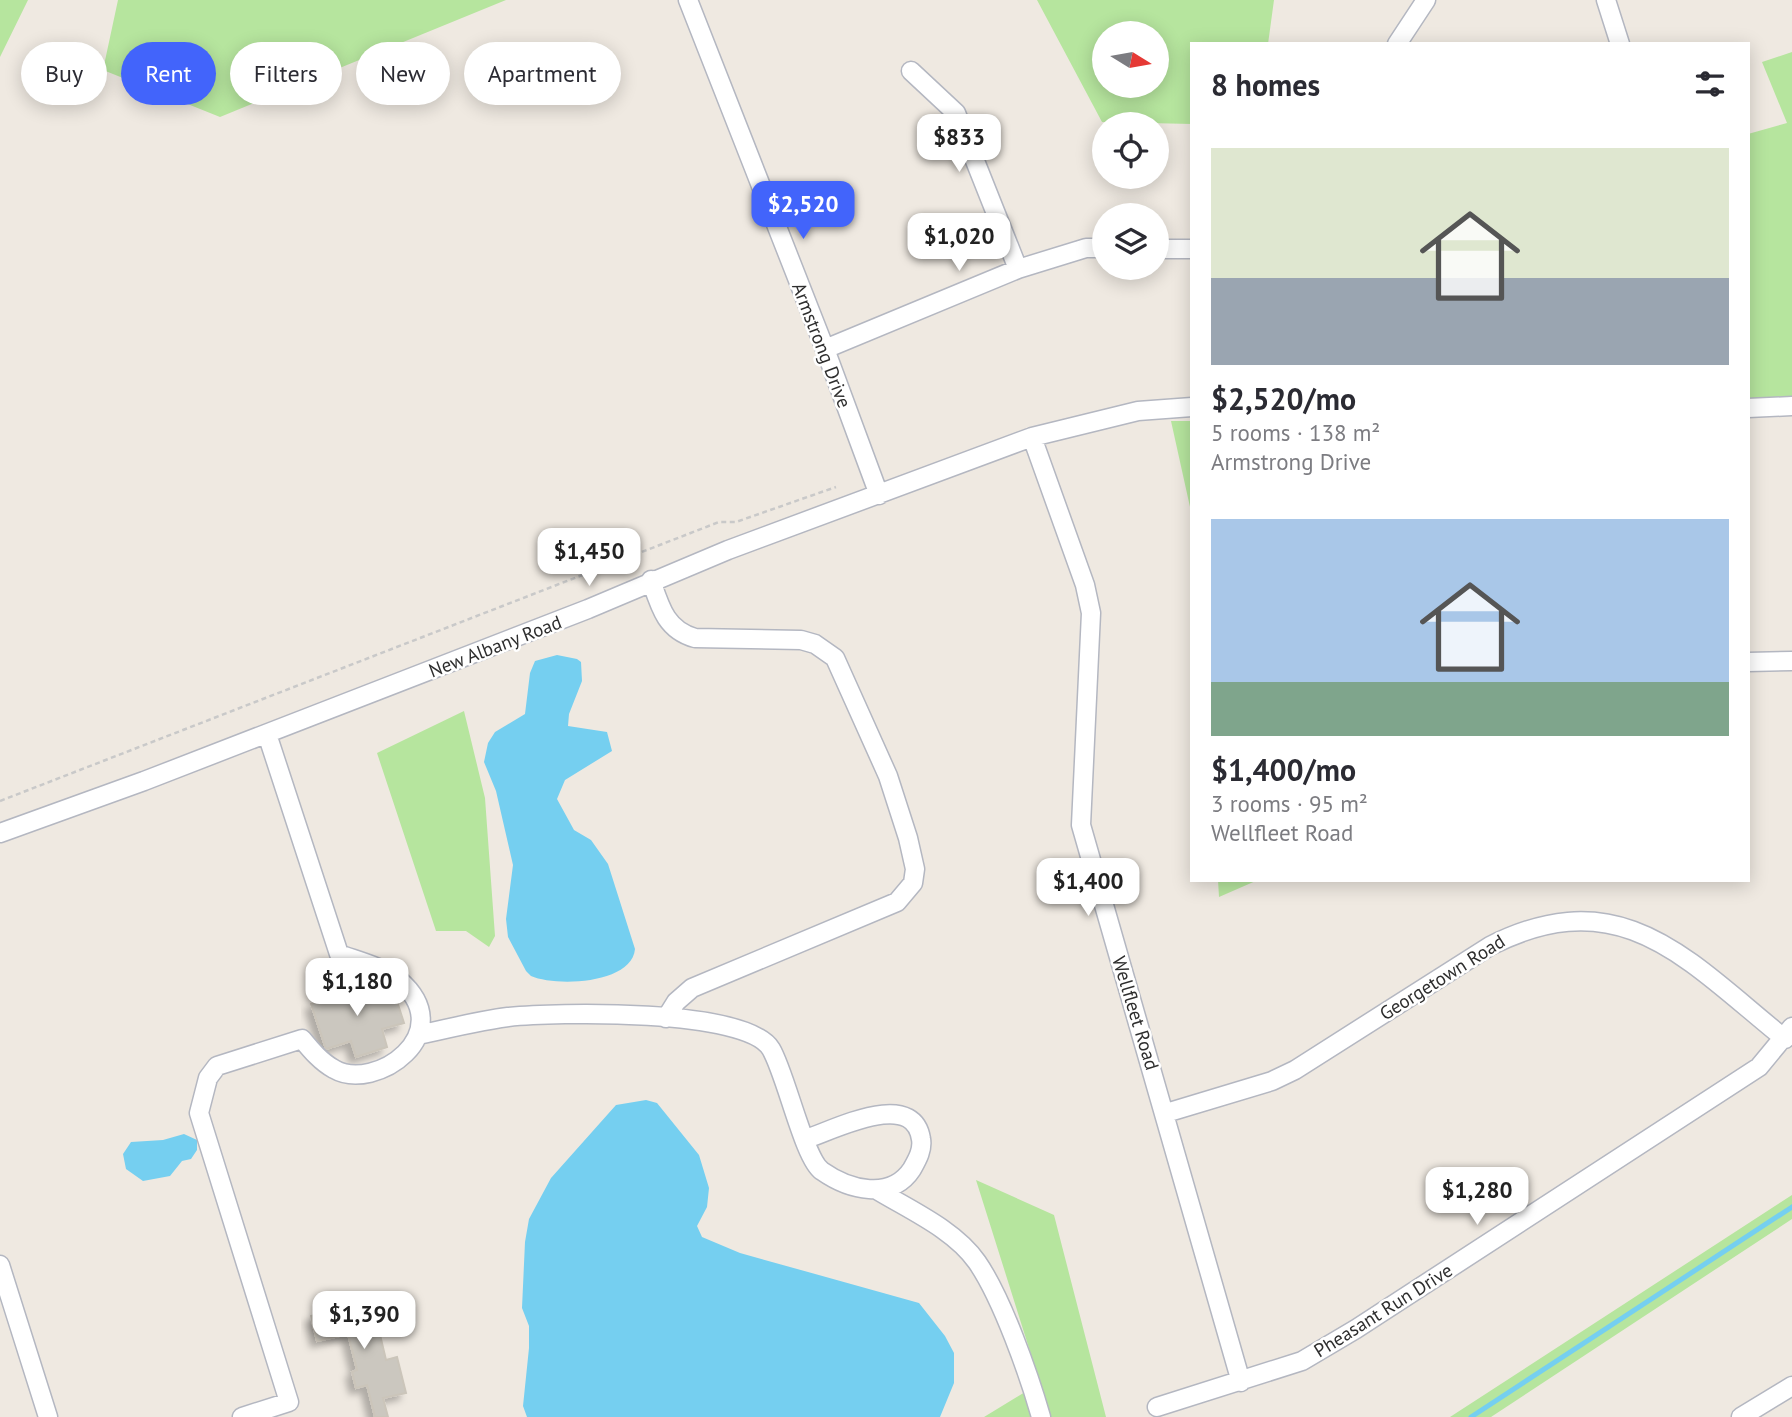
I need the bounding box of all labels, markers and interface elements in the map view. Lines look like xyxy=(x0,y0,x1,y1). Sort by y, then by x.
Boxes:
north arrow xyxy=(1092,21,1169,98)
map controls xyxy=(1092,21,1169,280)
chip: Buy xyxy=(21,42,107,105)
chip: Rent xyxy=(121,42,216,105)
chip: Filters xyxy=(230,42,342,105)
chip: New xyxy=(356,42,450,105)
chip: Apartment xyxy=(464,42,621,105)
text: 8 homes xyxy=(1211,65,1320,104)
icon: filters xyxy=(1691,65,1729,103)
button: locate xyxy=(1092,112,1169,189)
pin: $833 xyxy=(918,114,1000,174)
text: $833 xyxy=(933,122,985,151)
pin: $2,520 xyxy=(746,182,860,241)
text: $2,520 xyxy=(767,189,839,218)
icon: home xyxy=(1407,193,1533,319)
button: layers xyxy=(1092,203,1169,280)
pin: $1,020 xyxy=(902,214,1016,273)
text: $1,020 xyxy=(923,221,995,250)
street label: Armstrong Drive xyxy=(787,279,857,411)
text: $2,520/mo xyxy=(1211,379,1356,418)
text: 5 rooms · 138 m² xyxy=(1211,418,1380,447)
text: Armstrong Drive xyxy=(1211,447,1371,476)
pin: $1,450 xyxy=(532,528,646,588)
text: $1,450 xyxy=(553,536,625,565)
icon: home xyxy=(1407,564,1533,690)
street label: New Albany Road xyxy=(425,610,565,682)
text: $1,400/mo xyxy=(1211,750,1356,789)
text: 3 rooms · 95 m² xyxy=(1211,789,1368,818)
text: Wellfleet Road xyxy=(1211,818,1353,847)
pin: $1,400 xyxy=(1031,858,1145,918)
text: $1,400 xyxy=(1052,866,1124,895)
street label: Georgetown Road xyxy=(1375,929,1509,1025)
street label: Wellfleet Road xyxy=(1107,953,1165,1073)
pin: $1,180 xyxy=(300,958,414,1018)
text: $1,180 xyxy=(321,966,393,995)
pin: $1,280 xyxy=(1420,1168,1534,1227)
text: $1,280 xyxy=(1441,1175,1513,1204)
street label: Pheasant Run Drive xyxy=(1309,1258,1457,1362)
pin: $1,390 xyxy=(307,1292,421,1351)
text: $1,390 xyxy=(328,1299,400,1328)

